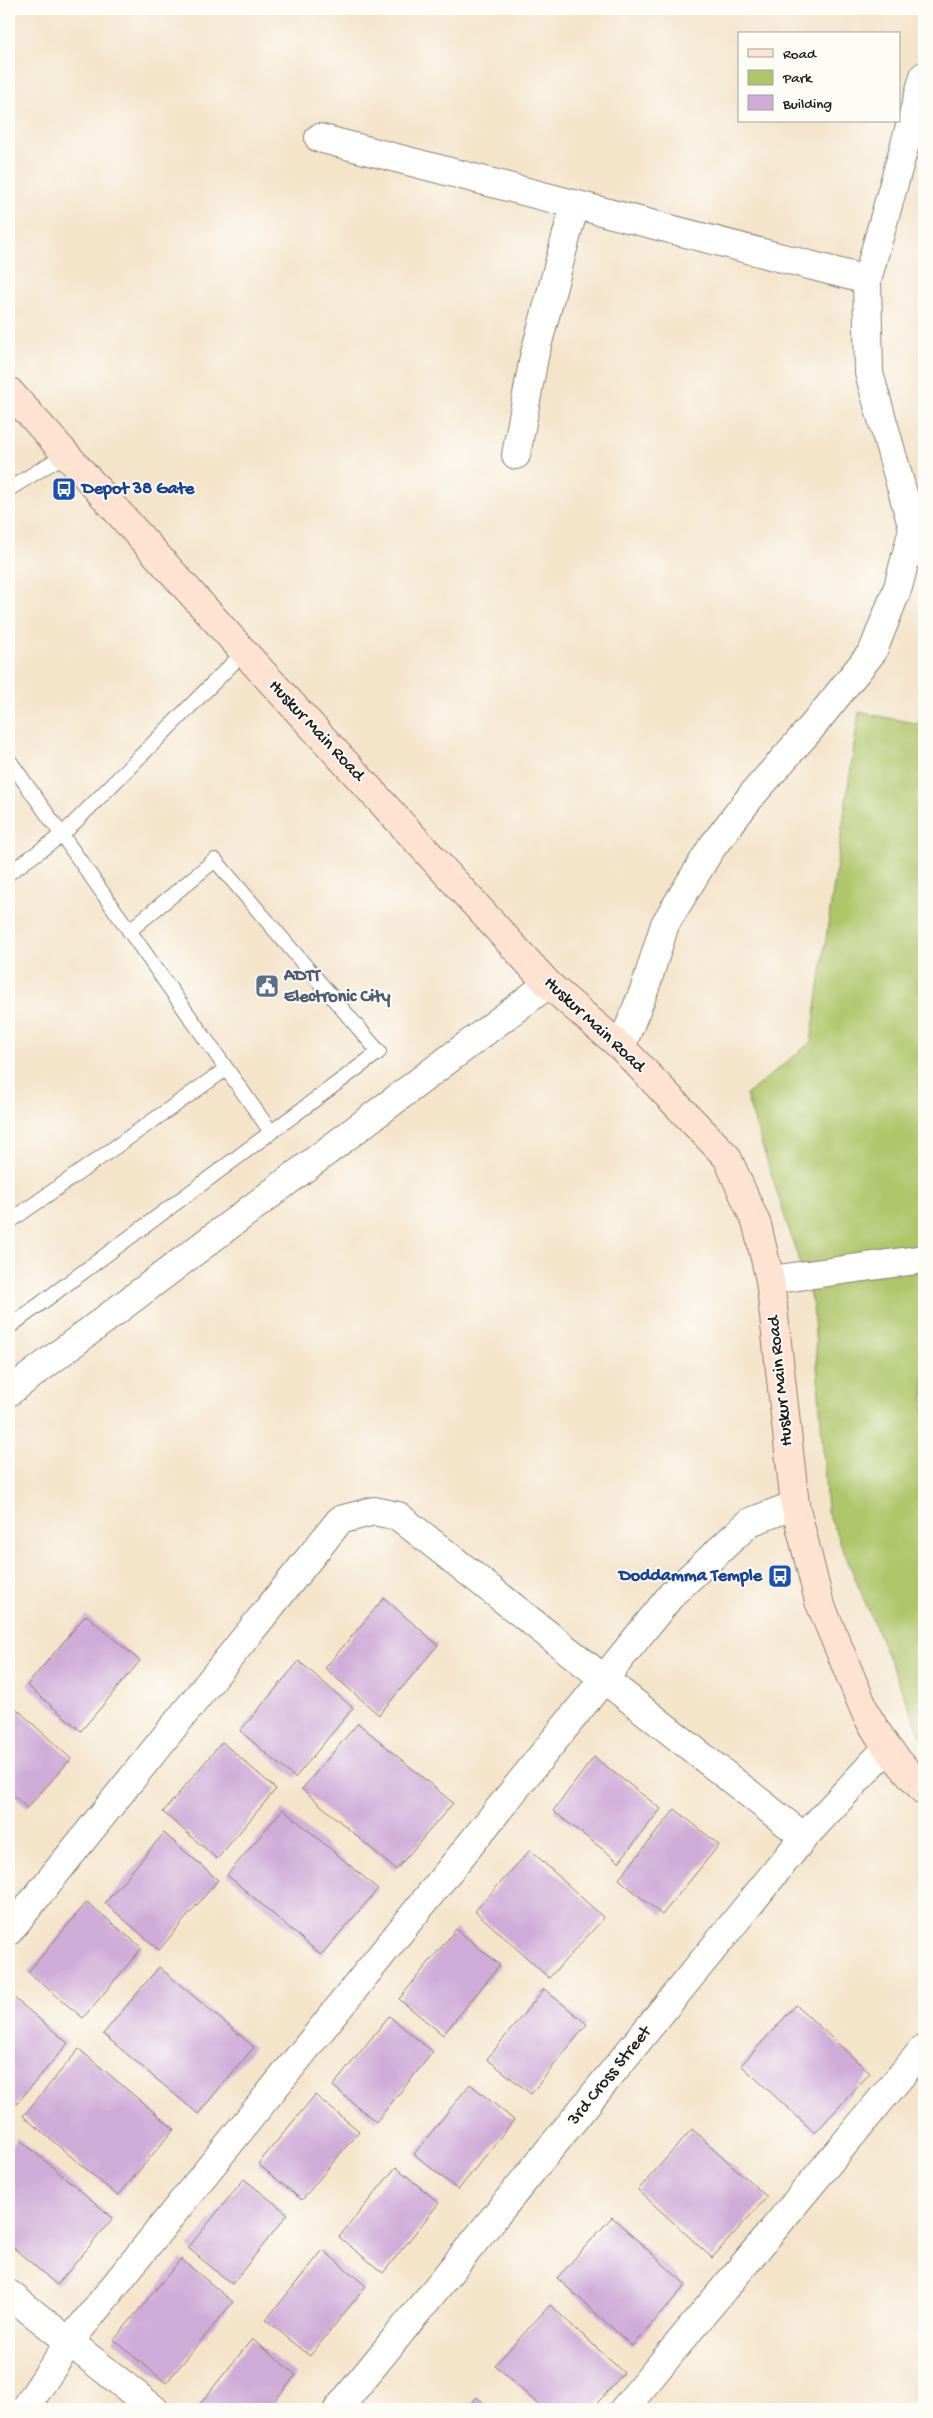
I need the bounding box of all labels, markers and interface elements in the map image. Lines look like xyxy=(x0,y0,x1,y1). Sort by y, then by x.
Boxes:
legend xyxy=(738,32,900,122)
text: Road xyxy=(783,46,817,64)
text: Park xyxy=(782,70,813,88)
text: Building xyxy=(782,96,832,114)
bus stop icon: Depot 38 Gate xyxy=(51,476,77,502)
place label: Depot 38 Gate xyxy=(80,479,195,500)
street label: Huskur Main Road xyxy=(264,676,369,787)
place label: ADTT Electronic City xyxy=(283,966,390,1008)
public building icon: ADTT Electronic City xyxy=(254,973,280,999)
street label: Huskur Main Road xyxy=(539,973,650,1078)
street label: Huskur Main Road xyxy=(764,1313,798,1447)
bus stop icon: Doddamma Temple xyxy=(767,1563,793,1589)
place label: Doddamma Temple xyxy=(617,1566,763,1587)
street label: 3rd Cross Street xyxy=(563,2021,657,2131)

